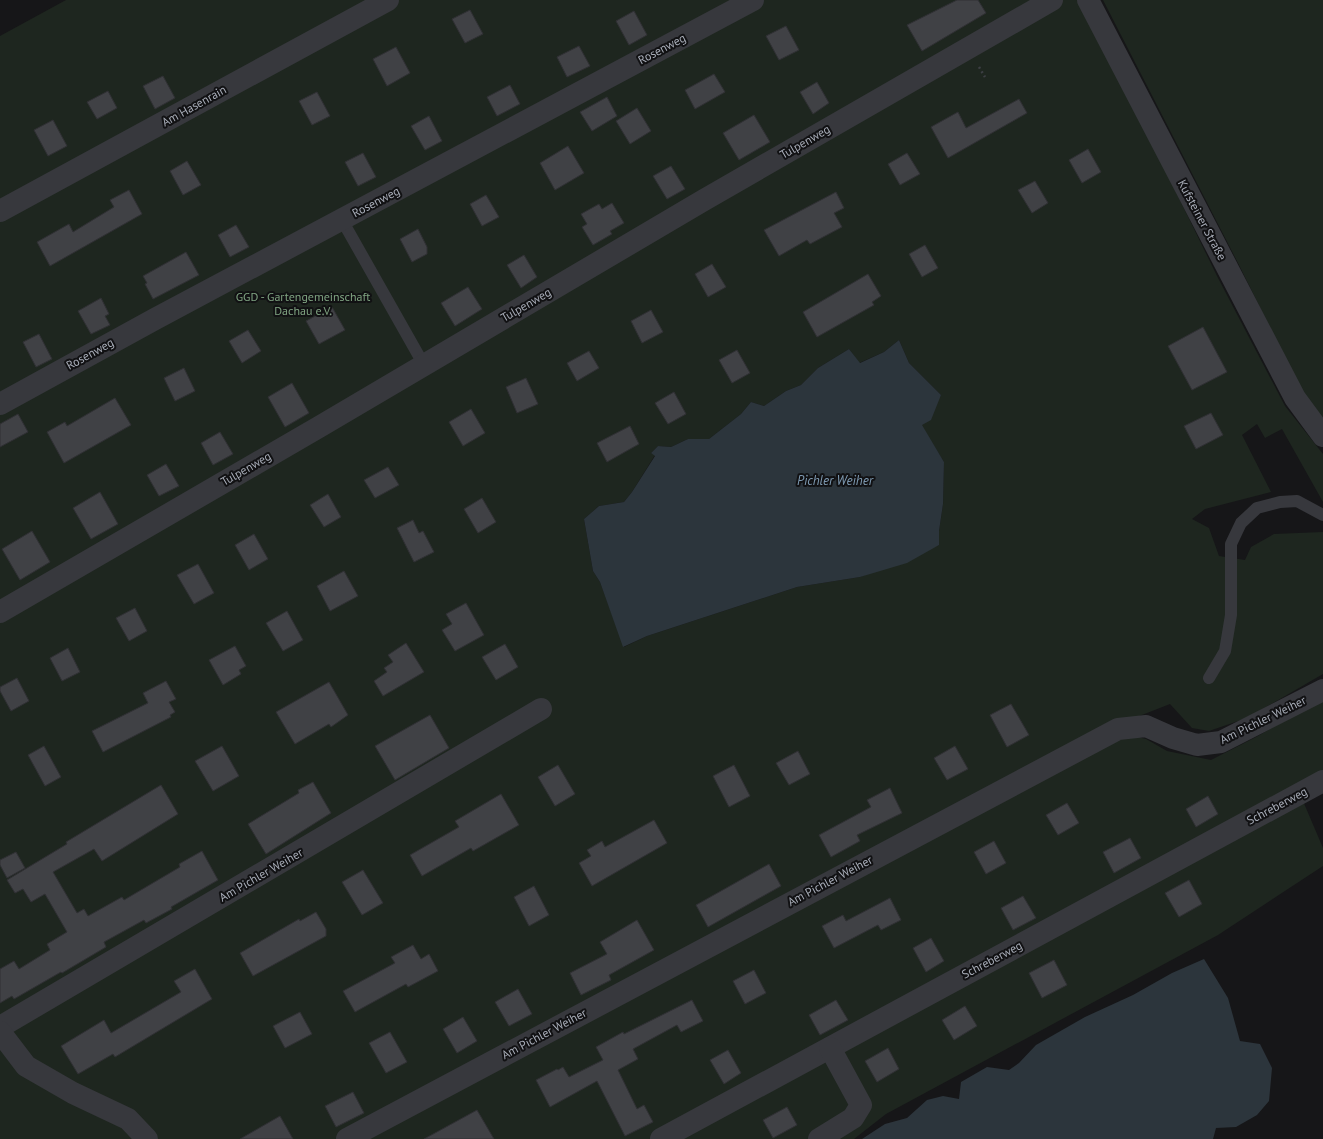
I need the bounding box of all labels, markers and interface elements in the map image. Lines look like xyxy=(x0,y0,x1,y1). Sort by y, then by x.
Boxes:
street label: Rosenweg xyxy=(635,30,688,67)
street label: Am Hasenrain xyxy=(159,82,229,129)
street label: Tulpenweg xyxy=(777,121,833,162)
street label: Kufsteiner Straße xyxy=(1175,177,1230,263)
street label: Rosenweg xyxy=(349,183,402,220)
street label: Tulpenweg xyxy=(498,284,554,325)
park label: GGD - Gartengemeinschaft Dachau e.V. xyxy=(236,289,370,318)
street label: Rosenweg xyxy=(63,334,116,373)
street label: Tulpenweg xyxy=(218,448,274,489)
water label: Pichler Weiher xyxy=(797,472,874,489)
street label: Am Pichler Weiher xyxy=(1217,692,1308,747)
street label: Schreberweg xyxy=(1244,783,1310,828)
street label: Am Pichler Weiher xyxy=(216,845,305,905)
street label: Am Pichler Weiher xyxy=(785,852,875,909)
street label: Schreberweg xyxy=(959,937,1025,982)
street label: Am Pichler Weiher xyxy=(499,1005,589,1062)

